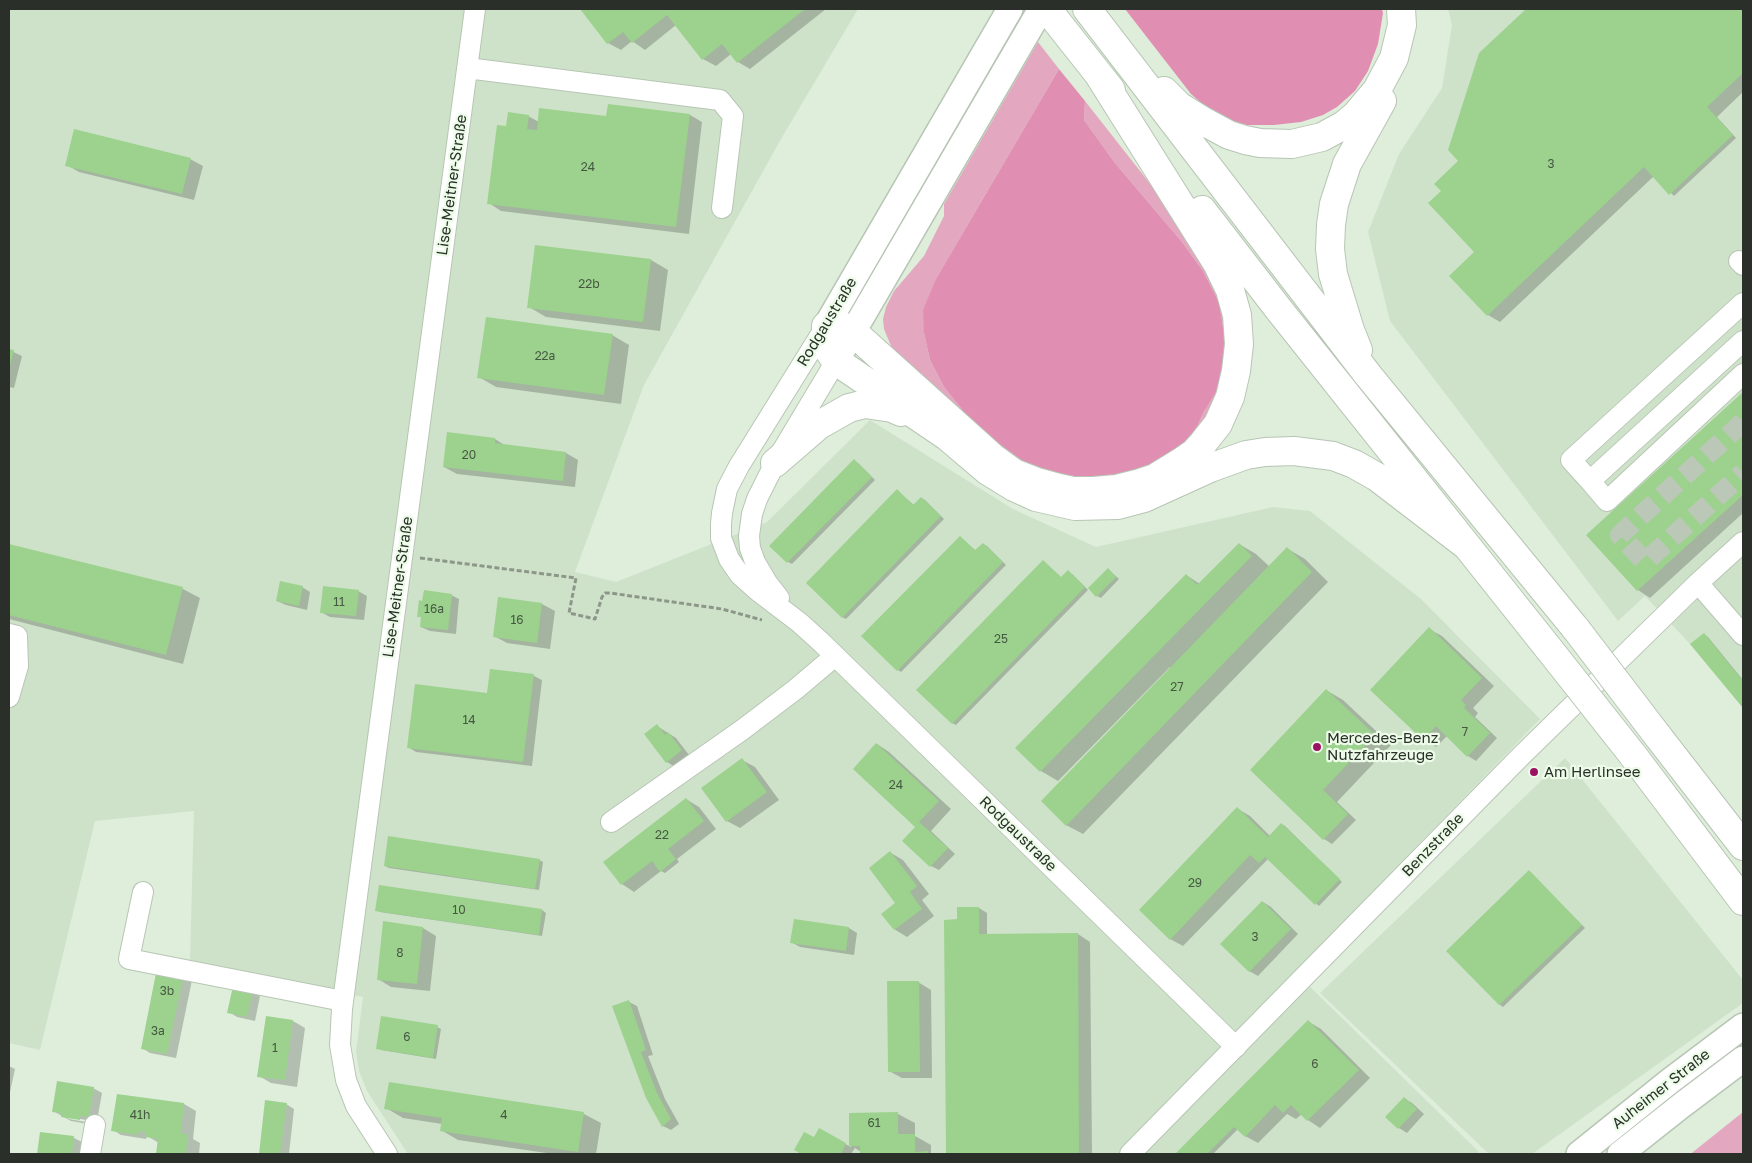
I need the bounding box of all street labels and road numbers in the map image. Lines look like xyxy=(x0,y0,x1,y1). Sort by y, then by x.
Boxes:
street label: Lise-Meitner-Straße xyxy=(433,113,471,257)
street label: Rodgaustraße xyxy=(793,274,861,370)
street label: Lise-Meitner-Straße xyxy=(379,515,417,659)
street label: Rodgaustraße xyxy=(976,793,1060,875)
street label: Benzstraße xyxy=(1398,810,1468,880)
street label: Auheimer Straße xyxy=(1608,1045,1714,1133)

